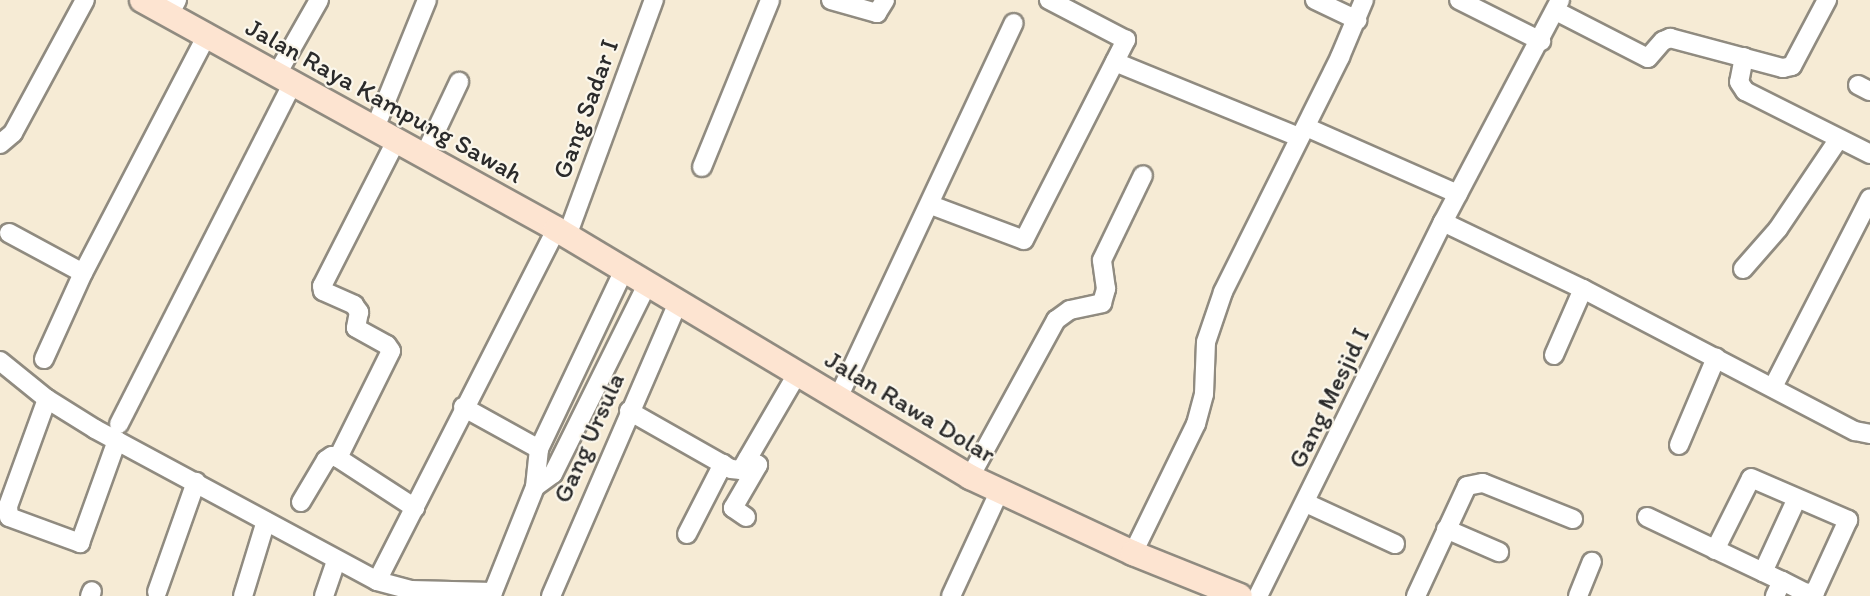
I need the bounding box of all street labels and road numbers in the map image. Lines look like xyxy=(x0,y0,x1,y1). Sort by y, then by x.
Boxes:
street label: Jalan Raya Kampung Sawah xyxy=(241,12,527,190)
street label: Gang Sadar I xyxy=(546,35,626,183)
street label: Gang Mesjid I xyxy=(1282,323,1376,473)
street label: Jalan Rawa Dolar xyxy=(820,344,1000,470)
street label: Gang Ursula xyxy=(547,368,631,508)

